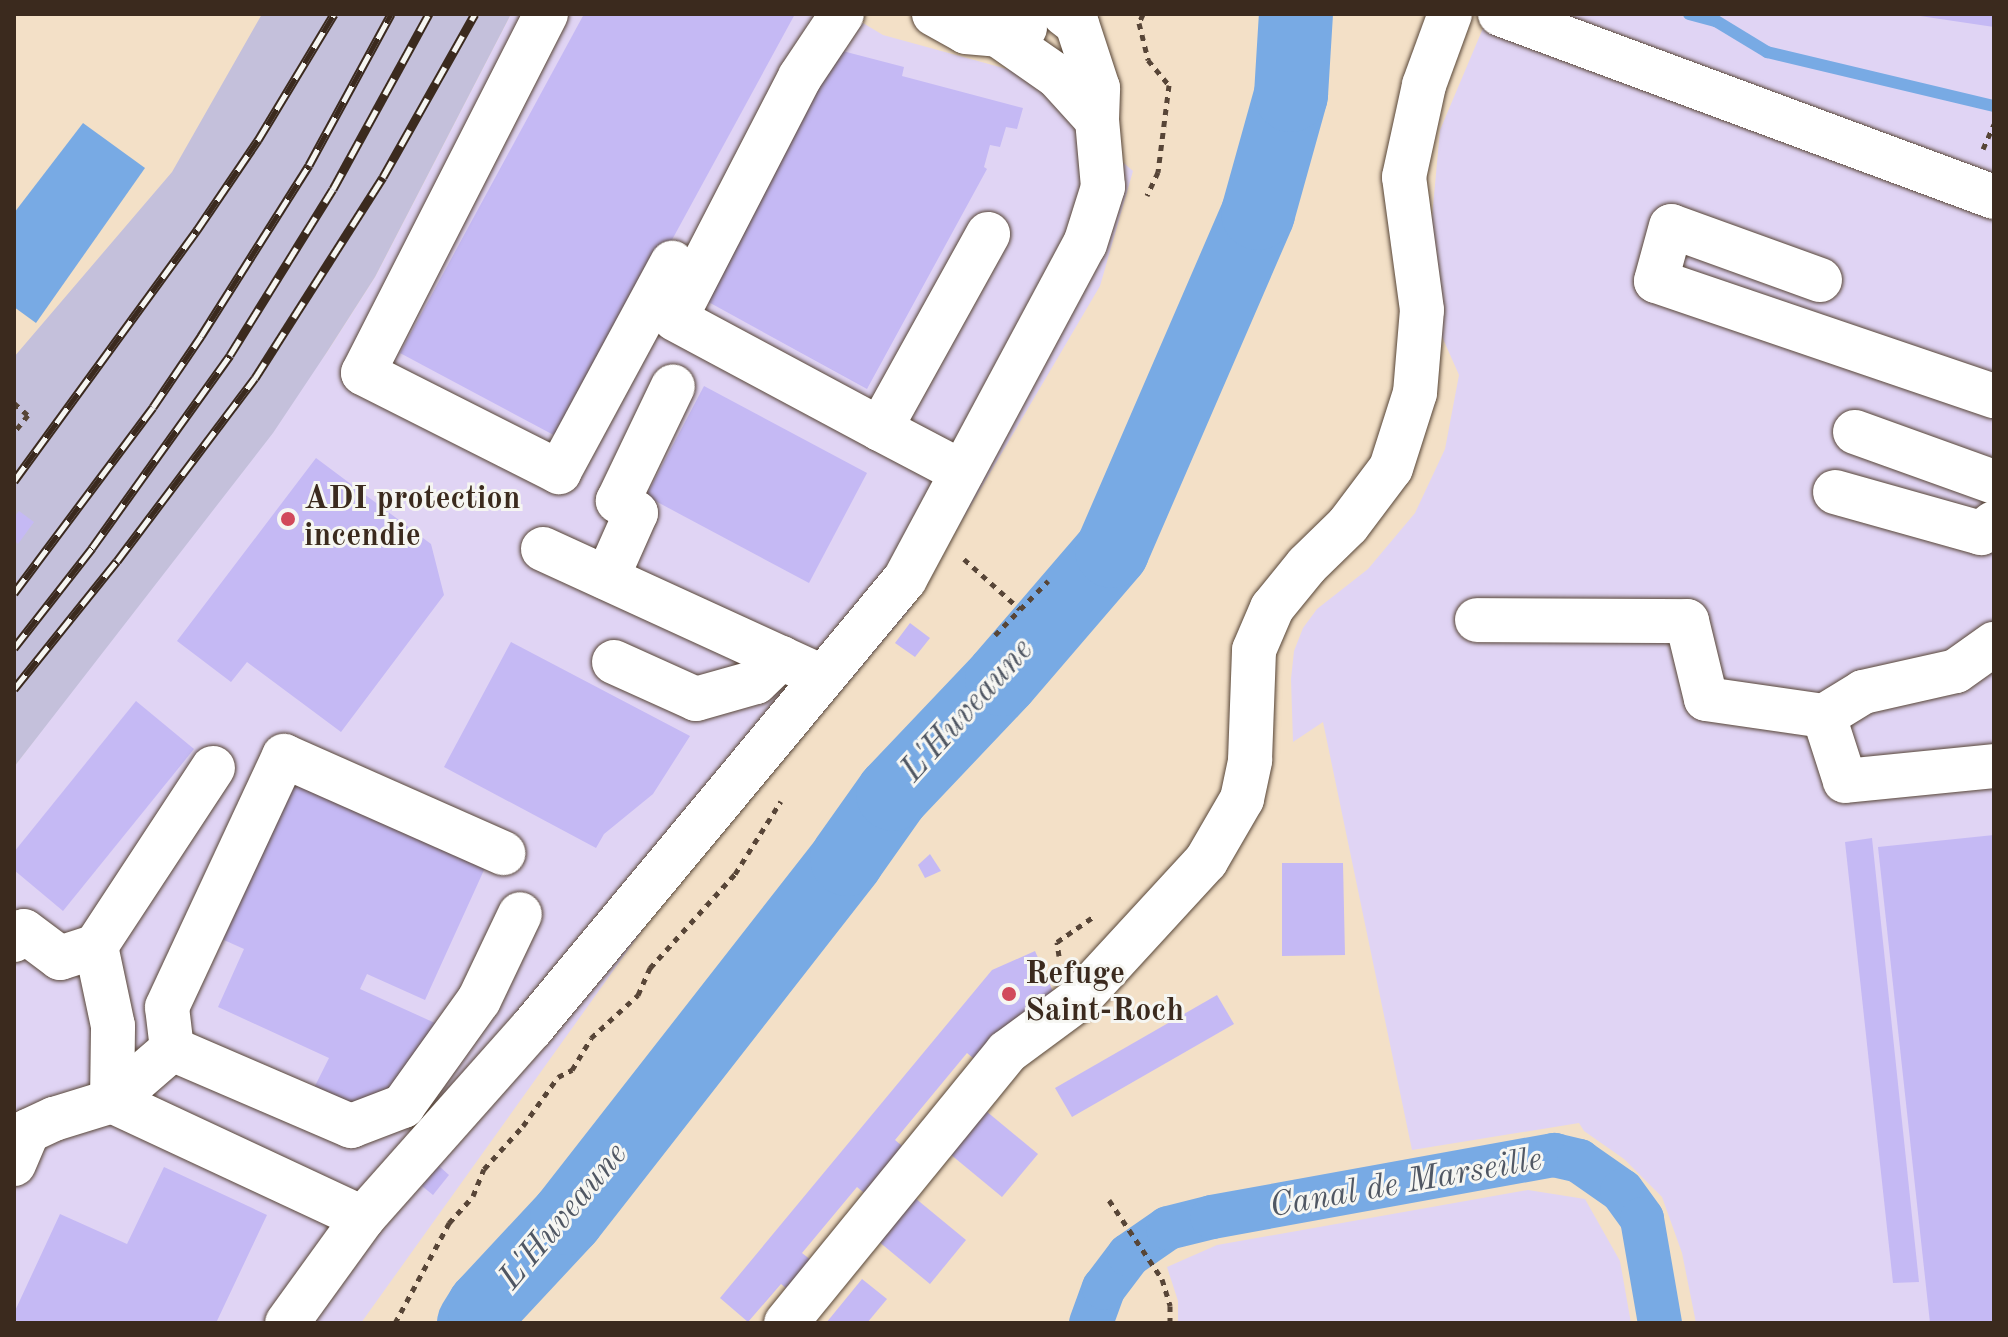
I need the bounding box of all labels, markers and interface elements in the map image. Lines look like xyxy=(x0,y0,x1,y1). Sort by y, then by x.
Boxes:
place label: ADI protection incendie xyxy=(304,482,521,557)
marker: ADI protection incendie xyxy=(279,510,297,528)
water label: L'Huveaune xyxy=(893,631,1043,791)
place label: Refuge Saint-Roch xyxy=(1025,957,1184,1032)
marker: Refuge Saint-Roch xyxy=(1000,985,1018,1003)
water label: L'Huveaune xyxy=(491,1135,637,1299)
water label: Canal de Marseille xyxy=(1267,1140,1545,1228)

